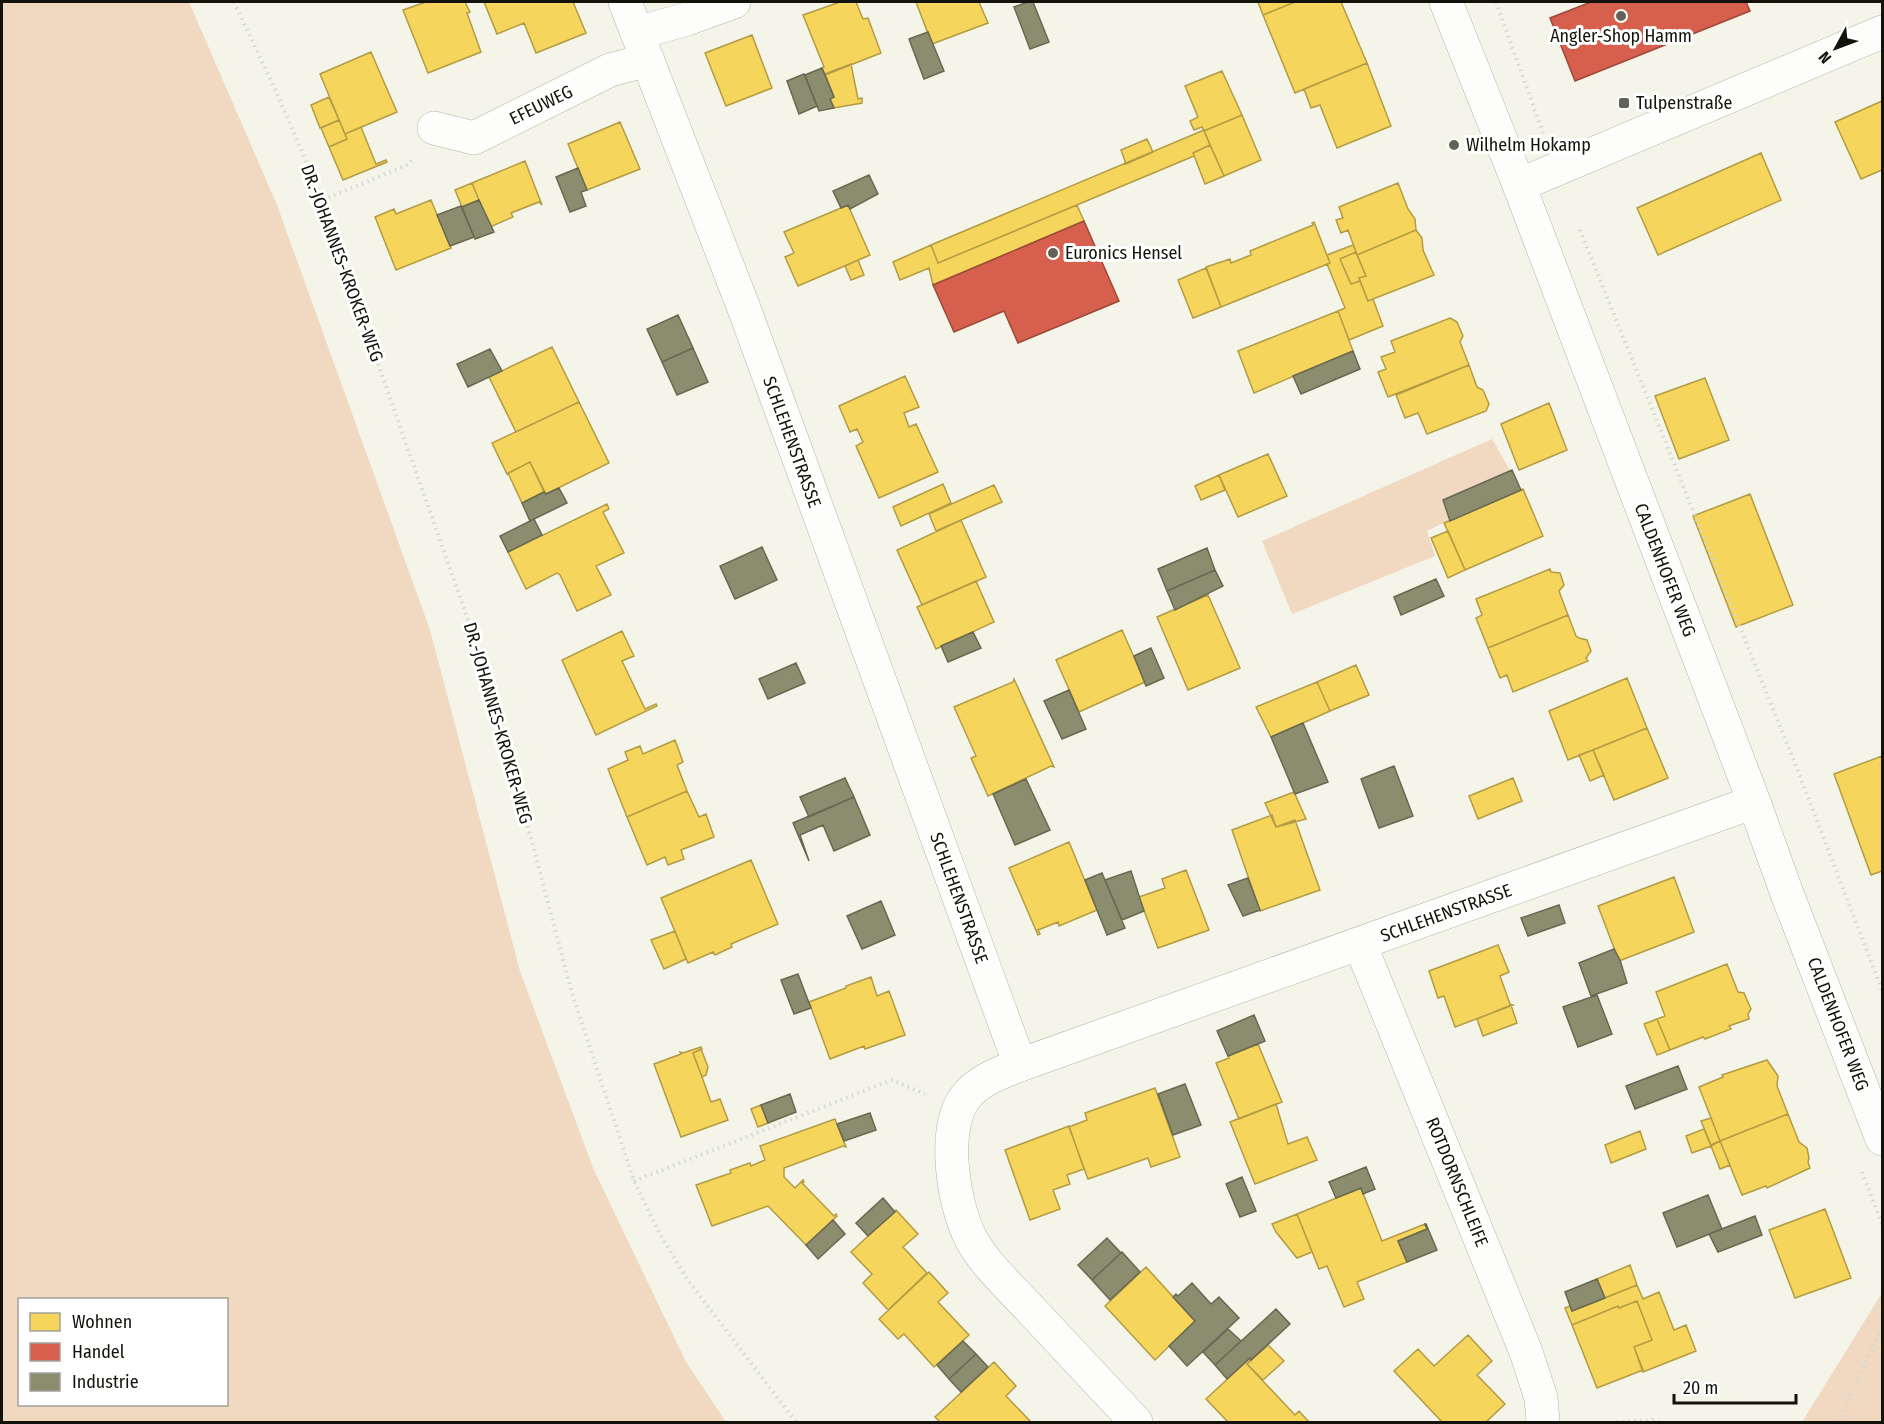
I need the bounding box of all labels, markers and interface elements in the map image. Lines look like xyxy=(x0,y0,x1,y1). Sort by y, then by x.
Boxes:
marker: Angler-Shop Hamm xyxy=(1614,9,1628,23)
north arrow xyxy=(1806,18,1866,78)
place label: Angler-Shop Hamm xyxy=(1550,25,1692,47)
text: N xyxy=(1815,48,1835,67)
street label: EFEUWEG xyxy=(506,80,576,130)
place label: Tulpenstraße xyxy=(1636,92,1732,114)
marker: Tulpenstraße xyxy=(1617,96,1631,110)
place label: Wilhelm Hokamp xyxy=(1466,134,1591,156)
marker: Wilhelm Hokamp xyxy=(1447,138,1461,152)
street label: DR.-JOHANNES-KROKER-WEG xyxy=(296,161,388,365)
place label: Euronics Hensel xyxy=(1065,242,1182,264)
marker: Euronics Hensel xyxy=(1046,246,1060,260)
street label: SCHLEHENSTRASSE xyxy=(758,373,826,511)
street label: CALDENHOFER WEG xyxy=(1629,500,1701,640)
street label: DR.-JOHANNES-KROKER-WEG xyxy=(459,620,537,826)
street label: SCHLEHENSTRASSE xyxy=(925,829,993,967)
street label: SCHLEHENSTRASSE xyxy=(1377,879,1515,947)
street label: CALDENHOFER WEG xyxy=(1802,954,1874,1094)
street label: ROTDORNSCHLEIFE xyxy=(1421,1114,1493,1250)
legend xyxy=(18,1298,228,1406)
text: Wohnen xyxy=(72,1311,132,1333)
text: Handel xyxy=(72,1341,125,1363)
scale bar xyxy=(1674,1367,1796,1405)
text: Industrie xyxy=(72,1371,139,1393)
text: 20 m xyxy=(1683,1377,1718,1399)

